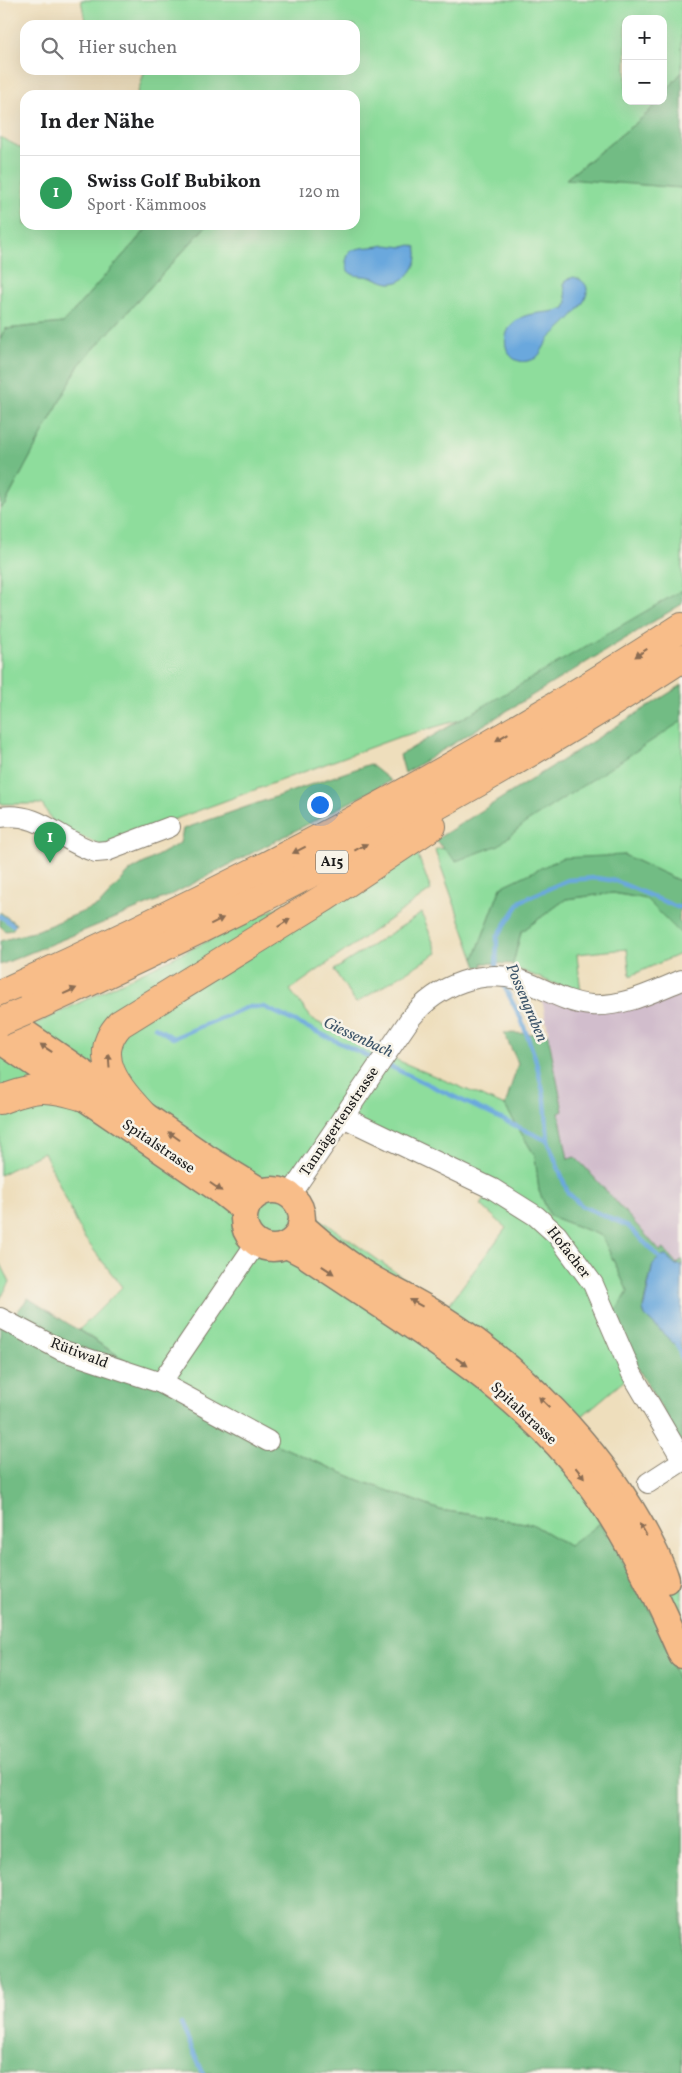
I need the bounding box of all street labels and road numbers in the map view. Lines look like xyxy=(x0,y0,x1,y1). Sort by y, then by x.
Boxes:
road number: A15 xyxy=(316,850,348,874)
street label: Tannägertenstrasse xyxy=(295,1063,385,1181)
street label: Spitalstrasse xyxy=(117,1115,199,1179)
street label: Hofacher xyxy=(541,1223,595,1283)
street label: Rütiwald xyxy=(47,1333,111,1375)
street label: Spitalstrasse xyxy=(485,1378,561,1450)

